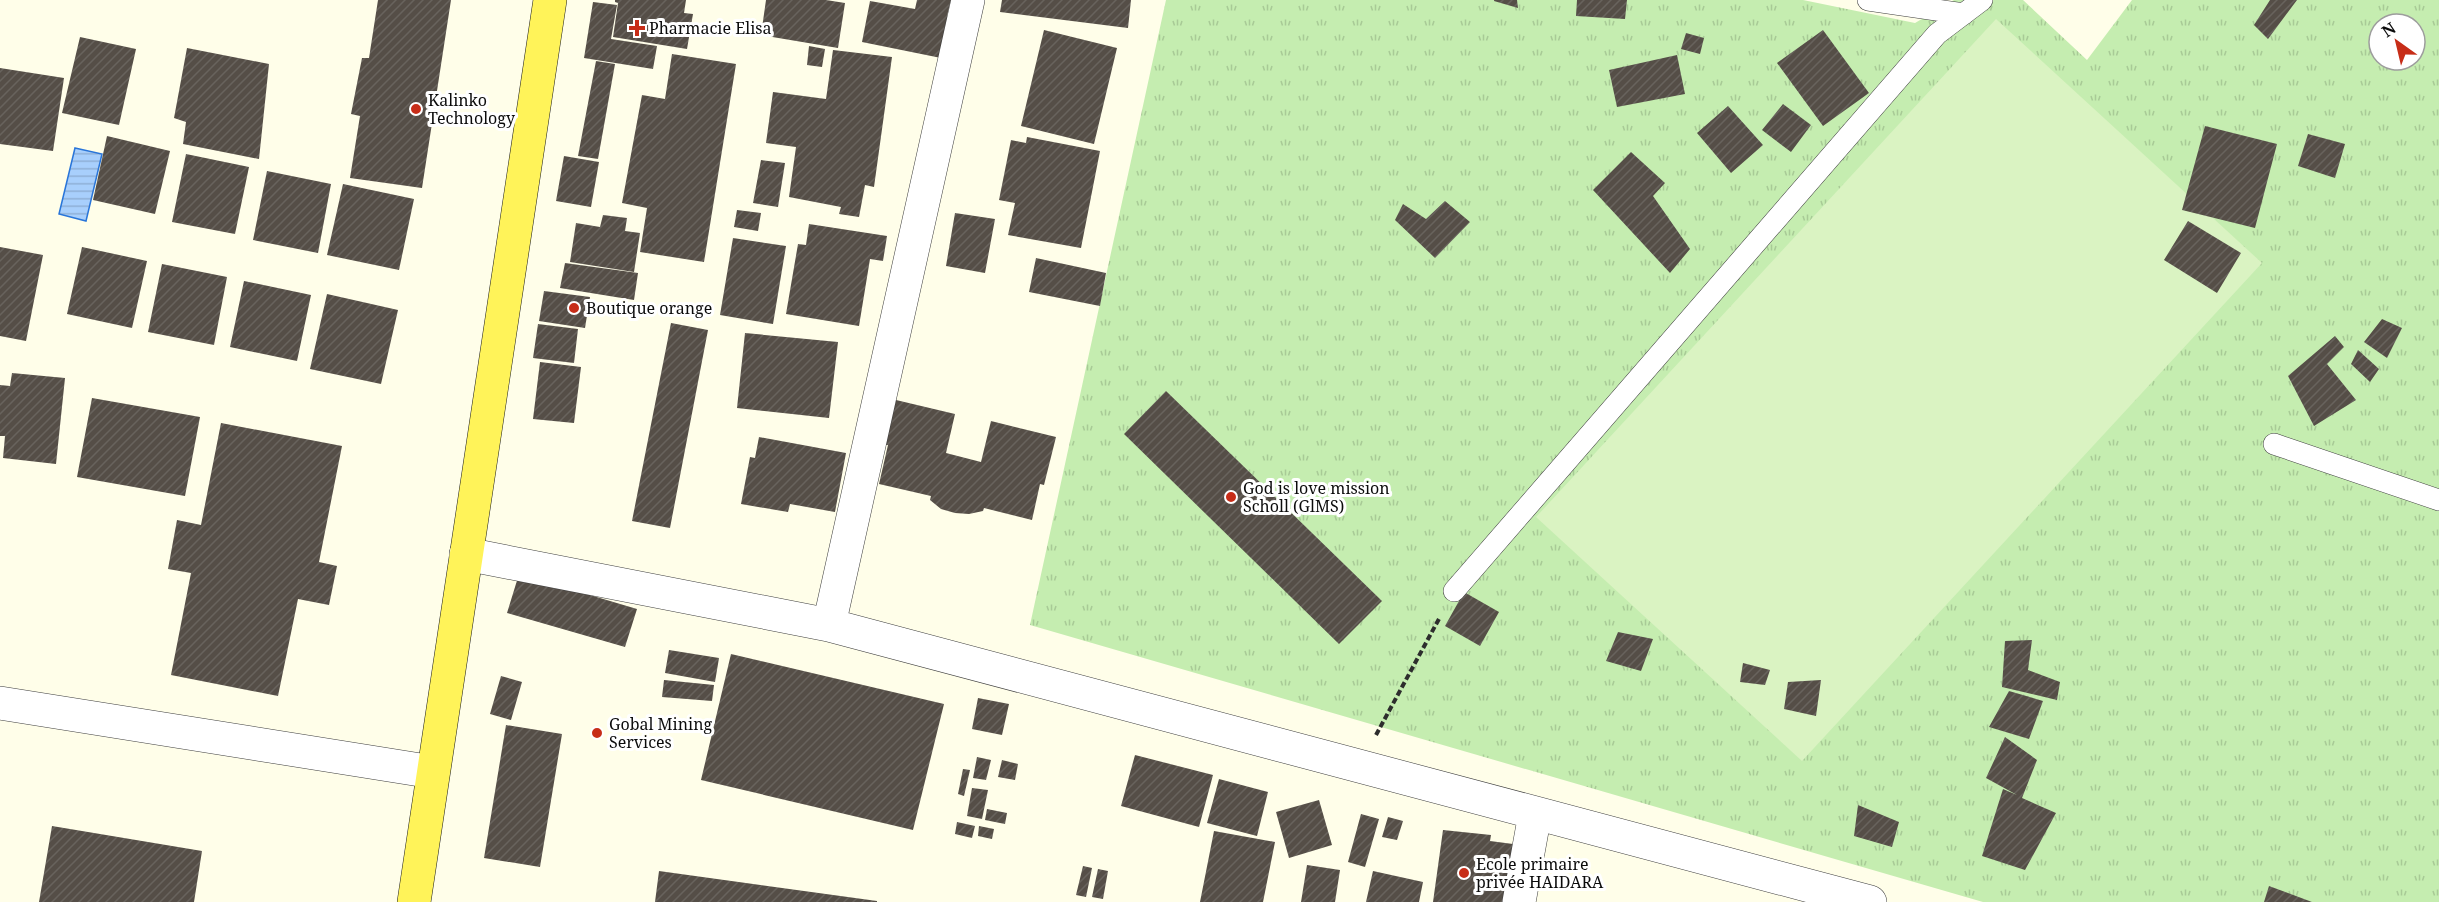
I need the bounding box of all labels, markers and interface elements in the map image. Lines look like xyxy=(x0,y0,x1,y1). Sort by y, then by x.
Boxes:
north arrow xyxy=(2367,12,2427,72)
place label: Pharmacie Elisa xyxy=(649,17,771,39)
text: N xyxy=(2377,17,2400,42)
marker: Pharmacie Elisa xyxy=(630,21,644,35)
place label: Kalinko Technology xyxy=(428,89,516,129)
marker: Kalinko Technology xyxy=(409,102,423,116)
place label: Boutique orange xyxy=(586,297,712,319)
marker: Boutique orange xyxy=(567,301,581,315)
place label: God is love mission Scholl (GlMS) xyxy=(1243,477,1390,517)
marker: God is love mission Scholl (GlMS) xyxy=(1224,490,1238,504)
place label: Gobal Mining Services xyxy=(609,713,712,753)
marker: Gobal Mining Services xyxy=(590,726,604,740)
place label: Ecole primaire privée HAIDARA xyxy=(1476,853,1604,893)
marker: Ecole primaire privée HAIDARA xyxy=(1457,866,1471,880)

